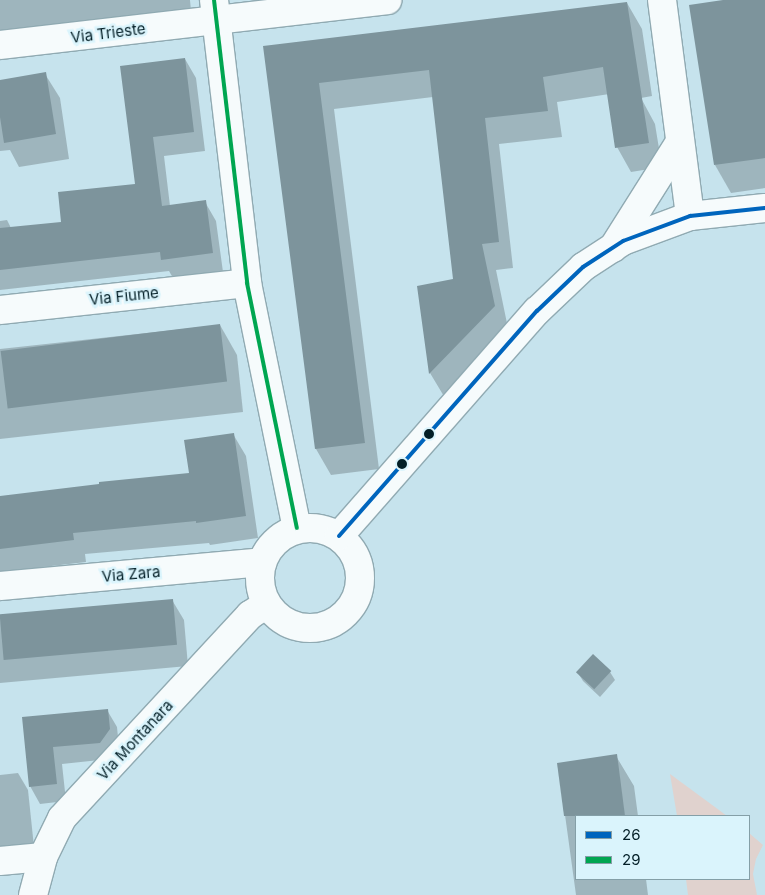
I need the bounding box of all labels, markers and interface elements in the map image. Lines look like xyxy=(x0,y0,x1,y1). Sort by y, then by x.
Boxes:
street label: Via Trieste xyxy=(70,19,146,47)
street label: Via Fiume xyxy=(88,283,160,309)
unlabelled marker xyxy=(424,429,434,439)
unlabelled marker xyxy=(397,459,407,469)
street label: Via Zara xyxy=(101,562,161,586)
street label: Via Montanara xyxy=(93,696,177,784)
legend xyxy=(575,815,750,880)
text: 26 xyxy=(622,825,640,844)
text: 29 xyxy=(622,850,640,869)

